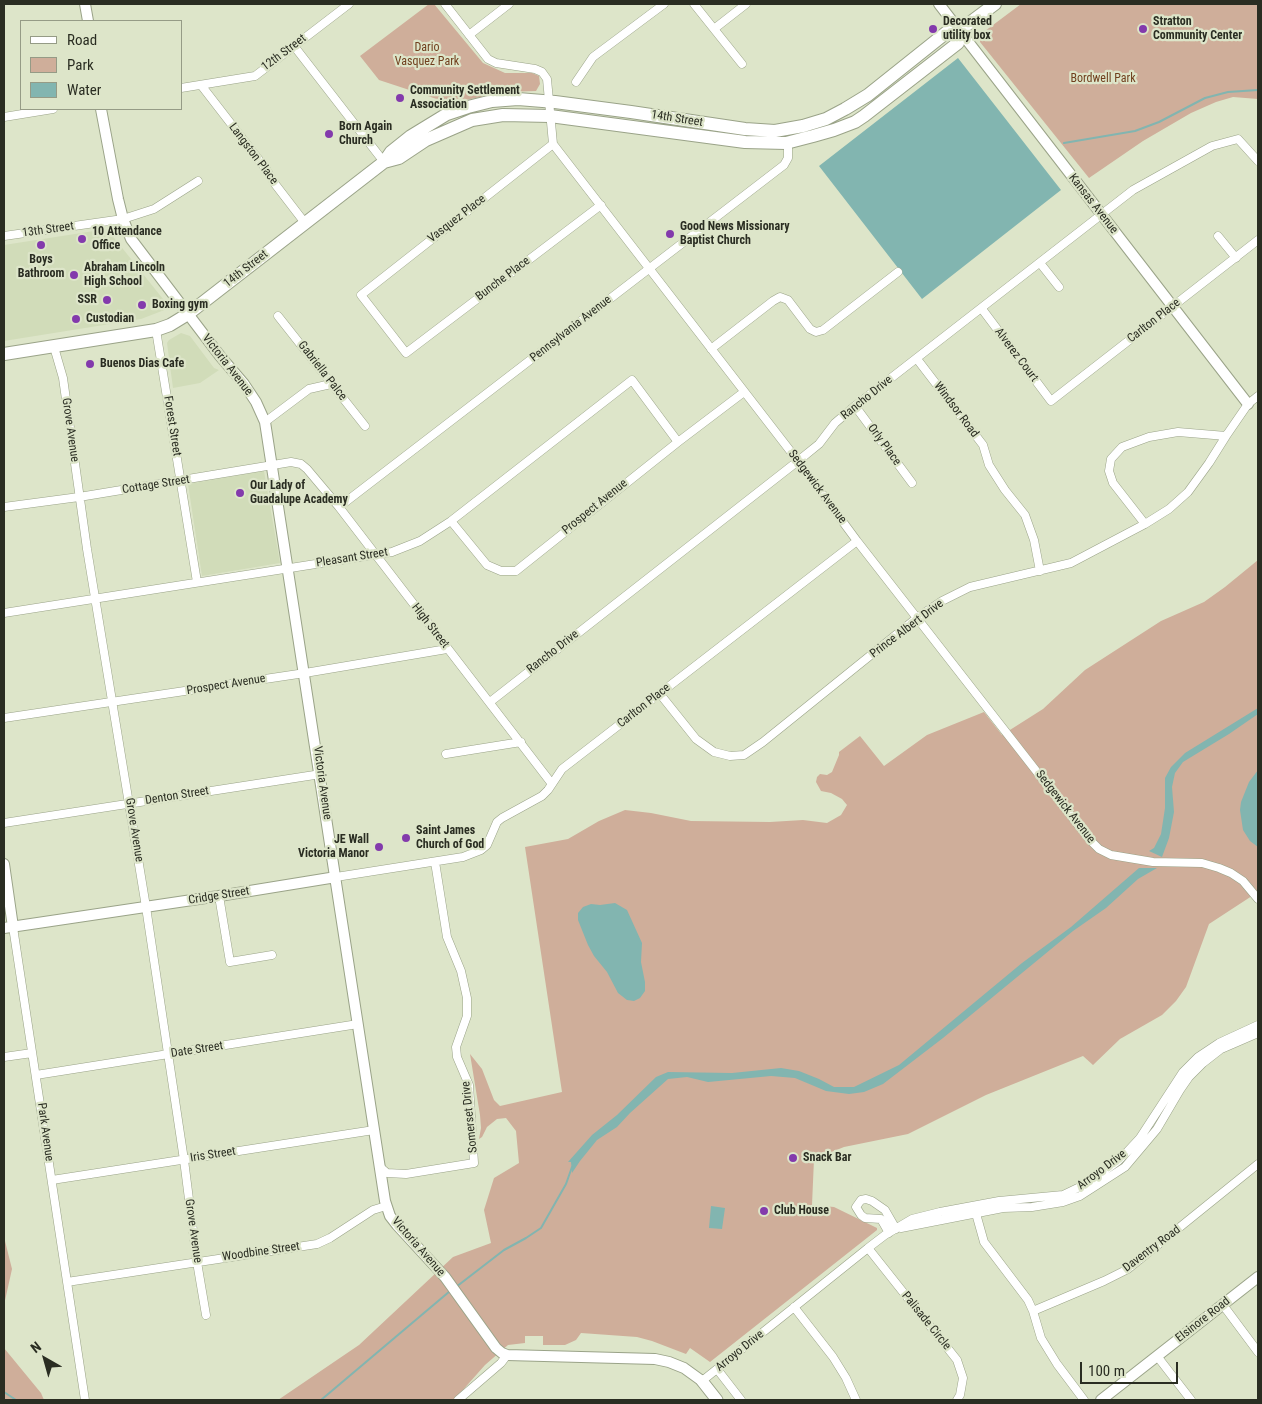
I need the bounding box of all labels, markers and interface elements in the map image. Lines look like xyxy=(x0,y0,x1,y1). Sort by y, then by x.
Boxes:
place label: Decorated utility box xyxy=(943,15,992,43)
place label: Stratton Community Center xyxy=(1153,15,1242,43)
legend xyxy=(20,20,182,110)
marker: Decorated utility box xyxy=(927,23,939,35)
marker: Stratton Community Center xyxy=(1137,23,1149,35)
text: Road xyxy=(67,31,97,49)
street label: 12th Street xyxy=(259,32,309,74)
park label: Dario Vasquez Park xyxy=(395,41,459,69)
text: Park xyxy=(67,56,94,74)
park label: Bordwell Park xyxy=(1070,72,1136,86)
text: Water xyxy=(67,81,101,99)
place label: Community Settlement Association xyxy=(410,84,520,112)
marker: Community Settlement Association xyxy=(394,92,406,104)
street label: 14th Street xyxy=(650,108,704,130)
place label: Born Again Church xyxy=(339,120,392,148)
street label: Langston Place xyxy=(225,121,281,187)
marker: Born Again Church xyxy=(323,128,335,140)
street label: Kansas Avenue xyxy=(1065,171,1121,237)
street label: Vasquez Place xyxy=(425,192,489,246)
street label: 13th Street xyxy=(21,219,75,241)
place label: Good News Missionary Baptist Church xyxy=(680,220,790,248)
place label: 10 Attendance Office xyxy=(92,225,162,253)
marker: Good News Missionary Baptist Church xyxy=(664,228,676,240)
marker: 10 Attendance Office xyxy=(76,233,88,245)
marker: Boys Bathroom xyxy=(35,239,47,251)
street label: 14th Street xyxy=(221,247,271,291)
place label: Boys Bathroom xyxy=(18,253,64,281)
street label: Bunche Place xyxy=(473,254,533,304)
place label: Abraham Lincoln High School xyxy=(84,261,165,289)
marker: Abraham Lincoln High School xyxy=(68,269,80,281)
place label: SSR xyxy=(77,293,97,307)
street label: Pennsylvania Avenue xyxy=(527,293,615,365)
marker: SSR xyxy=(101,294,113,306)
street label: Carlton Place xyxy=(1125,296,1183,346)
place label: Boxing gym xyxy=(152,298,208,312)
marker: Boxing gym xyxy=(136,299,148,311)
place label: Custodian xyxy=(86,312,134,326)
marker: Custodian xyxy=(70,313,82,325)
street label: Alverez Court xyxy=(991,325,1041,385)
street label: Victoria Avenue xyxy=(199,331,255,399)
street label: Gabriella Palce xyxy=(294,339,350,403)
place label: Buenos Dias Cafe xyxy=(100,357,184,371)
marker: Buenos Dias Cafe xyxy=(84,358,96,370)
street label: Rancho Drive xyxy=(838,373,896,423)
street label: Windsor Road xyxy=(930,379,982,441)
street label: Forest Street xyxy=(160,395,184,457)
street label: Grove Avenue xyxy=(58,397,82,463)
street label: Orly Place xyxy=(864,421,904,469)
street label: Sedgewick Avenue xyxy=(785,447,849,527)
street label: Cottage Street xyxy=(121,473,191,497)
street label: Prospect Avenue xyxy=(560,476,630,538)
place label: Our Lady of Guadalupe Academy xyxy=(250,479,348,507)
marker: Our Lady of Guadalupe Academy xyxy=(234,487,246,499)
street label: Pleasant Street xyxy=(315,545,389,571)
street label: Prince Albert Drive xyxy=(867,597,947,661)
street label: High Street xyxy=(408,601,452,651)
street label: Rancho Drive xyxy=(524,627,582,677)
street label: Prospect Avenue xyxy=(186,672,266,698)
street label: Carlton Place xyxy=(615,681,673,731)
street label: Victoria Avenue xyxy=(310,745,334,821)
street label: Sedgewick Avenue xyxy=(1032,768,1098,846)
street label: Denton Street xyxy=(144,784,210,808)
street label: Grove Avenue xyxy=(122,797,146,863)
place label: Saint James Church of God xyxy=(416,824,484,852)
marker: Saint James Church of God xyxy=(400,832,412,844)
place label: JE Wall Victoria Manor xyxy=(298,833,369,861)
marker: JE Wall Victoria Manor xyxy=(373,841,385,853)
street label: Cridge Street xyxy=(187,884,251,908)
street label: Date Street xyxy=(170,1039,224,1061)
street label: Somerset Drive xyxy=(459,1080,481,1154)
street label: Park Avenue xyxy=(34,1102,56,1162)
street label: Iris Street xyxy=(189,1144,237,1166)
street label: Arroyo Drive xyxy=(1075,1147,1129,1193)
place label: Snack Bar xyxy=(803,1151,851,1165)
marker: Snack Bar xyxy=(787,1152,799,1164)
street label: Grove Avenue xyxy=(181,1198,205,1264)
place label: Club House xyxy=(774,1204,829,1218)
marker: Club House xyxy=(758,1205,770,1217)
street label: Victoria Avenue xyxy=(388,1214,448,1280)
street label: Daventry Road xyxy=(1120,1223,1184,1275)
street label: Woodbine Street xyxy=(221,1239,301,1265)
street label: Palisade Circle xyxy=(898,1289,954,1353)
street label: Elsinore Road xyxy=(1173,1294,1233,1346)
street label: Arroyo Drive xyxy=(713,1327,767,1375)
north arrow xyxy=(20,1334,70,1384)
text: N xyxy=(27,1338,44,1356)
scale bar xyxy=(1082,1352,1180,1384)
text: 100 m xyxy=(1088,1362,1125,1380)

